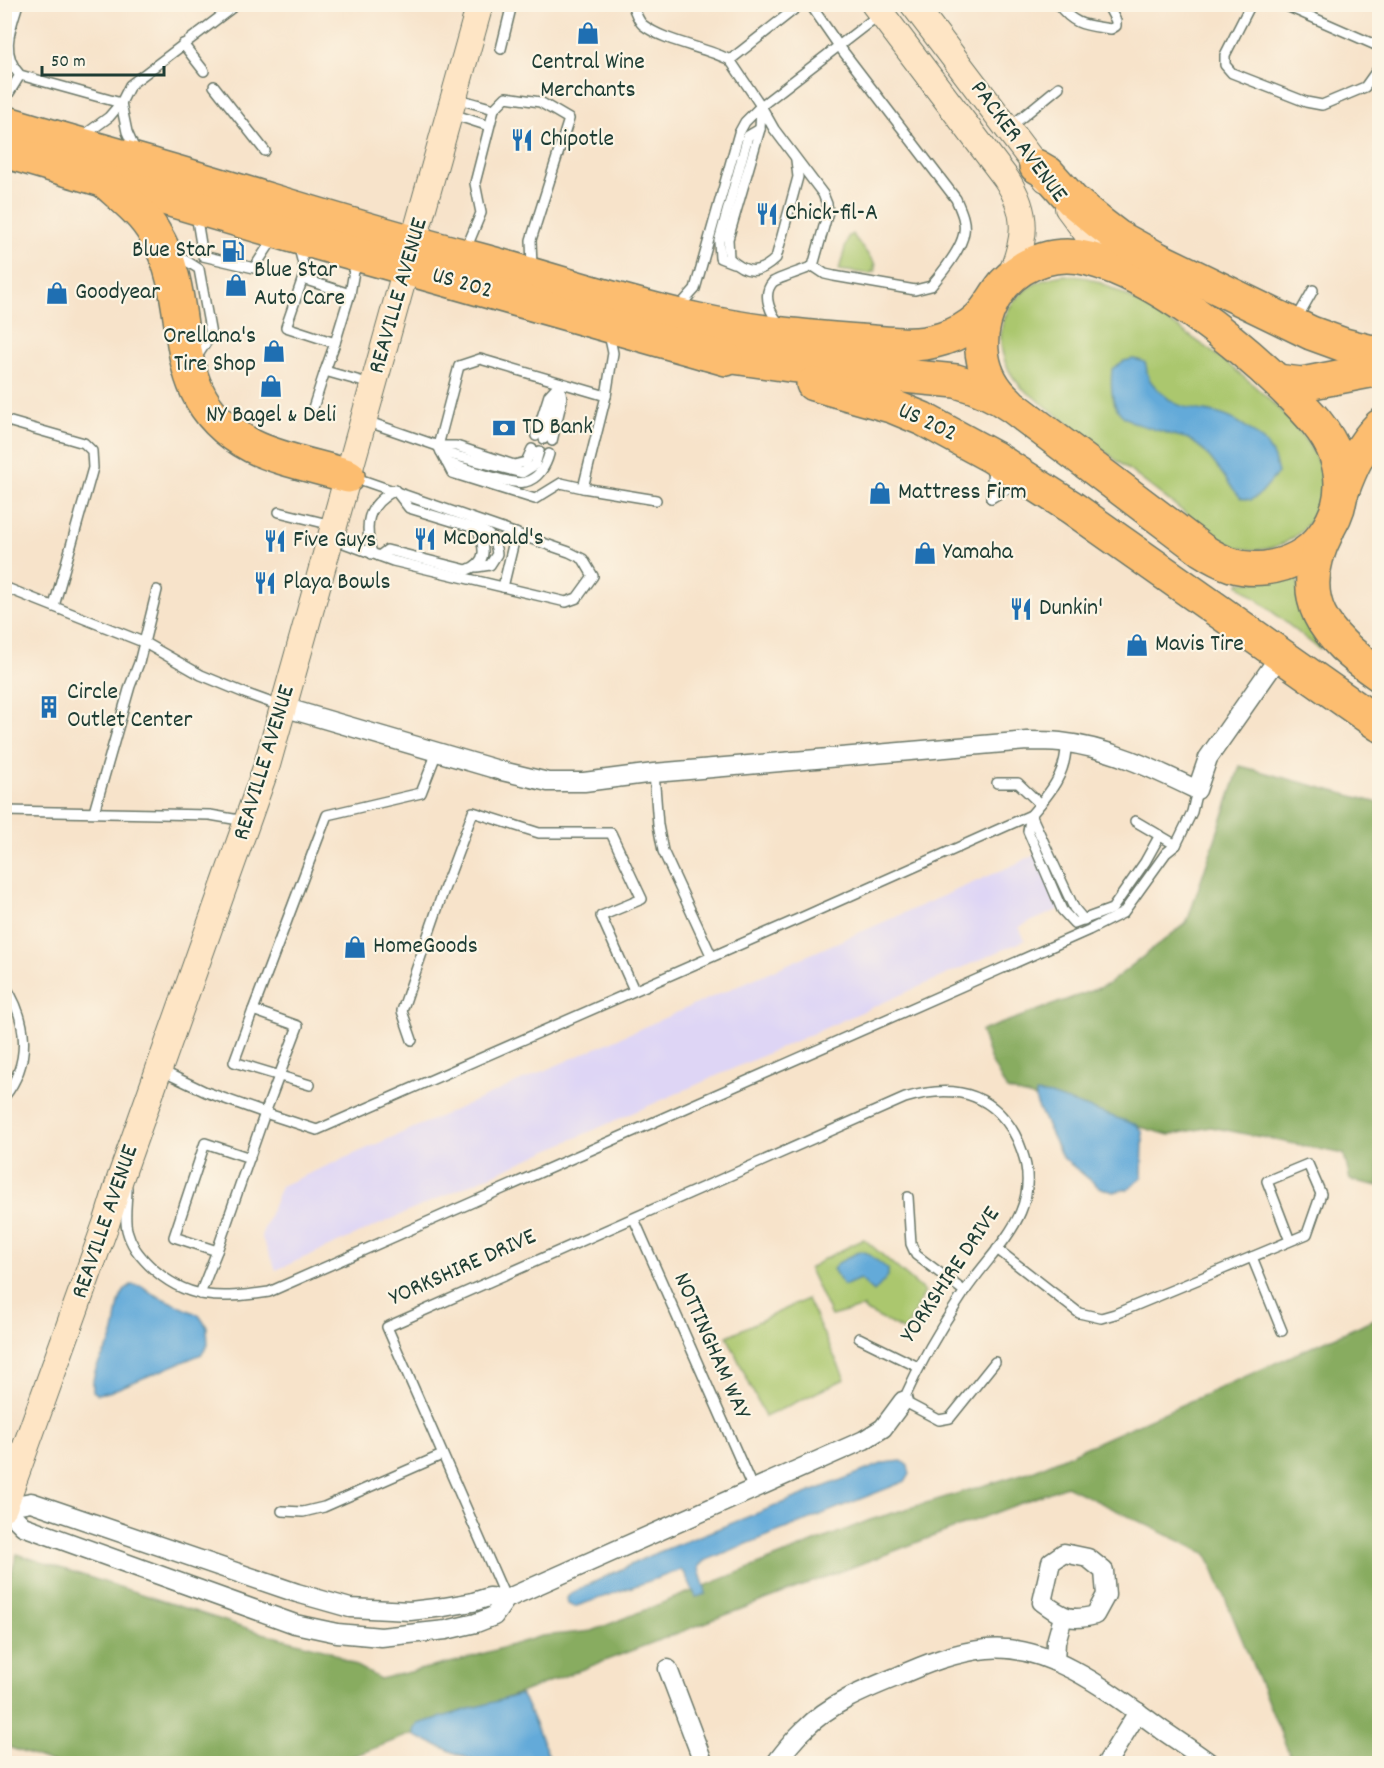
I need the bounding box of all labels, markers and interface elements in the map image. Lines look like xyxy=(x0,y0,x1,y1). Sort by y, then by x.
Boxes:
shop icon: Central Wine Merchants xyxy=(575,20,601,46)
scale bar xyxy=(42,39,164,77)
place label: Central Wine Merchants xyxy=(531,46,645,108)
text: 50 m xyxy=(51,50,86,75)
street label: PACKER AVENUE xyxy=(961,74,1075,210)
place label: Chipotle xyxy=(540,123,614,157)
restaurant icon: Chipotle xyxy=(509,127,535,153)
place label: Chick-fil-A xyxy=(785,197,878,231)
restaurant icon: Chick-fil-A xyxy=(754,201,780,227)
street label: REAVILLE AVENUE xyxy=(361,214,437,378)
place label: Blue Star xyxy=(132,234,215,268)
fuel station icon: Blue Star xyxy=(220,238,246,264)
place label: Blue Star Auto Care xyxy=(254,254,345,316)
street label: US 202 xyxy=(428,259,496,309)
shop icon: Blue Star Auto Care xyxy=(223,272,249,298)
place label: Goodyear xyxy=(75,276,160,310)
shop icon: Goodyear xyxy=(44,280,70,306)
place label: Orellana's Tire Shop xyxy=(163,320,256,382)
shop icon: Orellana's Tire Shop xyxy=(261,338,287,364)
shop icon: NY Bagel & Deli xyxy=(258,373,284,399)
street label: US 202 xyxy=(892,395,962,451)
place label: NY Bagel & Deli xyxy=(206,399,336,433)
place label: TD Bank xyxy=(522,411,593,445)
bank icon: TD Bank xyxy=(491,415,517,441)
place label: Mattress Firm xyxy=(898,476,1027,510)
shop icon: Mattress Firm xyxy=(867,480,893,506)
place label: McDonald's xyxy=(443,522,544,556)
place label: Five Guys xyxy=(293,524,376,558)
restaurant icon: McDonald's xyxy=(412,526,438,552)
restaurant icon: Five Guys xyxy=(262,528,288,554)
place label: Yamaha xyxy=(943,536,1014,570)
shop icon: Yamaha xyxy=(912,540,938,566)
place label: Playa Bowls xyxy=(283,566,391,600)
restaurant icon: Playa Bowls xyxy=(252,570,278,596)
place label: Dunkin' xyxy=(1039,592,1103,626)
restaurant icon: Dunkin' xyxy=(1008,596,1034,622)
place label: Mavis Tire xyxy=(1155,628,1244,662)
shop icon: Mavis Tire xyxy=(1124,632,1150,658)
place label: Circle Outlet Center xyxy=(67,676,193,738)
street label: REAVILLE AVENUE xyxy=(225,681,305,845)
building icon: Circle Outlet Center xyxy=(36,694,62,720)
place label: HomeGoods xyxy=(373,930,478,964)
shop icon: HomeGoods xyxy=(342,934,368,960)
street label: REAVILLE AVENUE xyxy=(64,1140,148,1303)
street label: YORKSHIRE DRIVE xyxy=(893,1200,1009,1350)
street label: YORKSHIRE DRIVE xyxy=(384,1220,542,1316)
street label: NOTTINGHAM WAY xyxy=(664,1267,759,1426)

